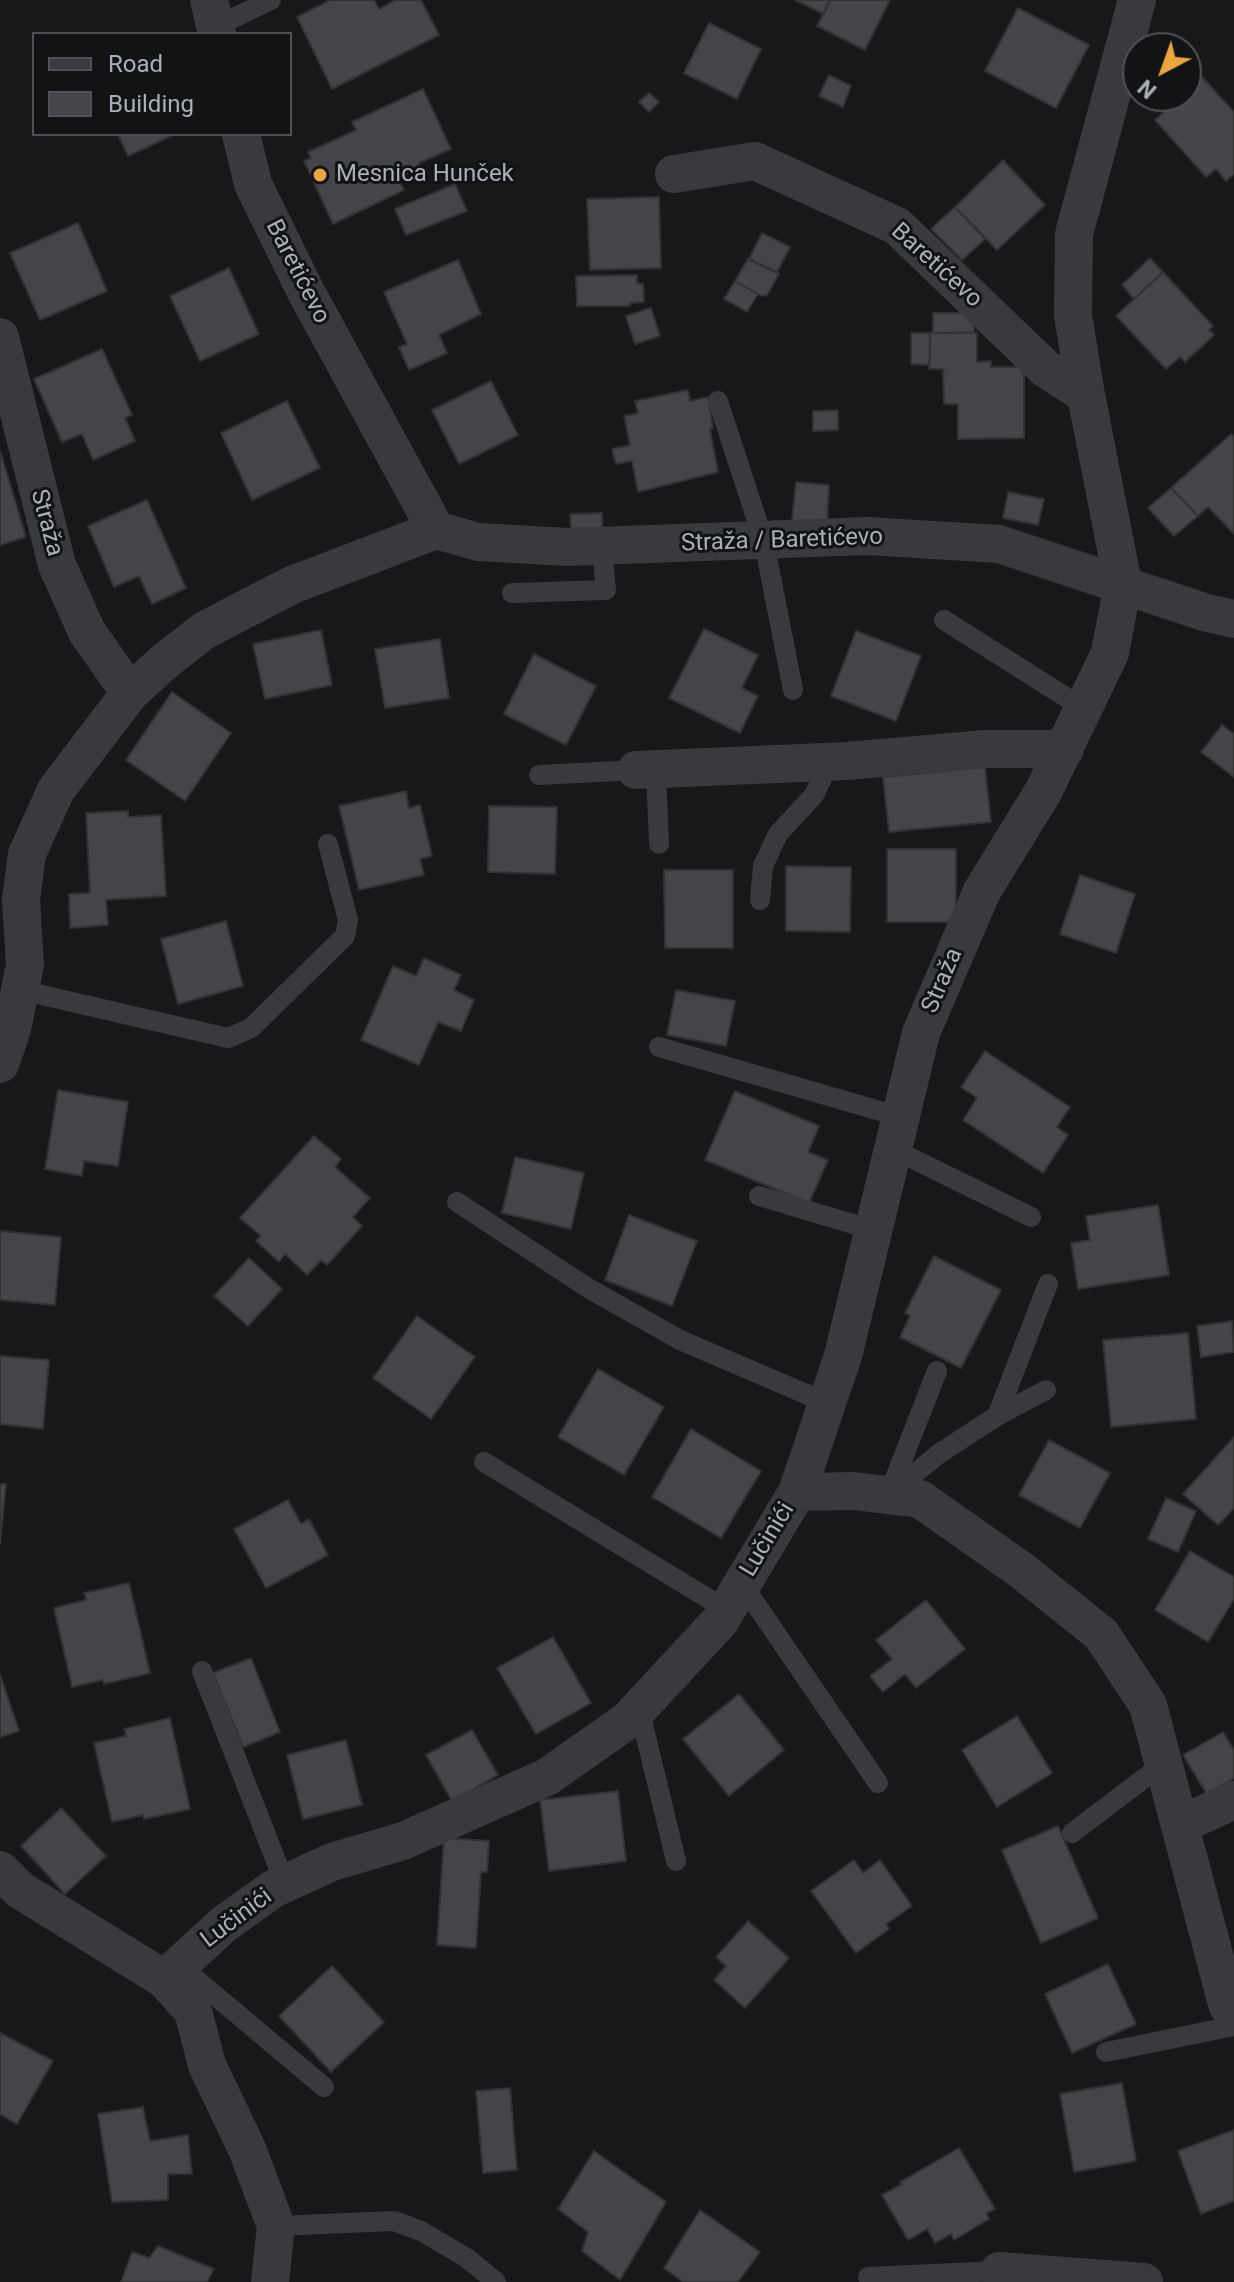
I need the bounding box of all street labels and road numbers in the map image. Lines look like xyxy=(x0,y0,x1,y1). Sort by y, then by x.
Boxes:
street label: Baretićevo xyxy=(259,215,335,329)
street label: Baretićevo xyxy=(885,218,987,314)
street label: Straža xyxy=(23,487,69,559)
street label: Straža / Baretićevo xyxy=(680,523,884,559)
street label: Straža xyxy=(917,944,969,1018)
street label: Lučinići xyxy=(735,1498,801,1582)
street label: Lučinići xyxy=(196,1883,278,1955)

